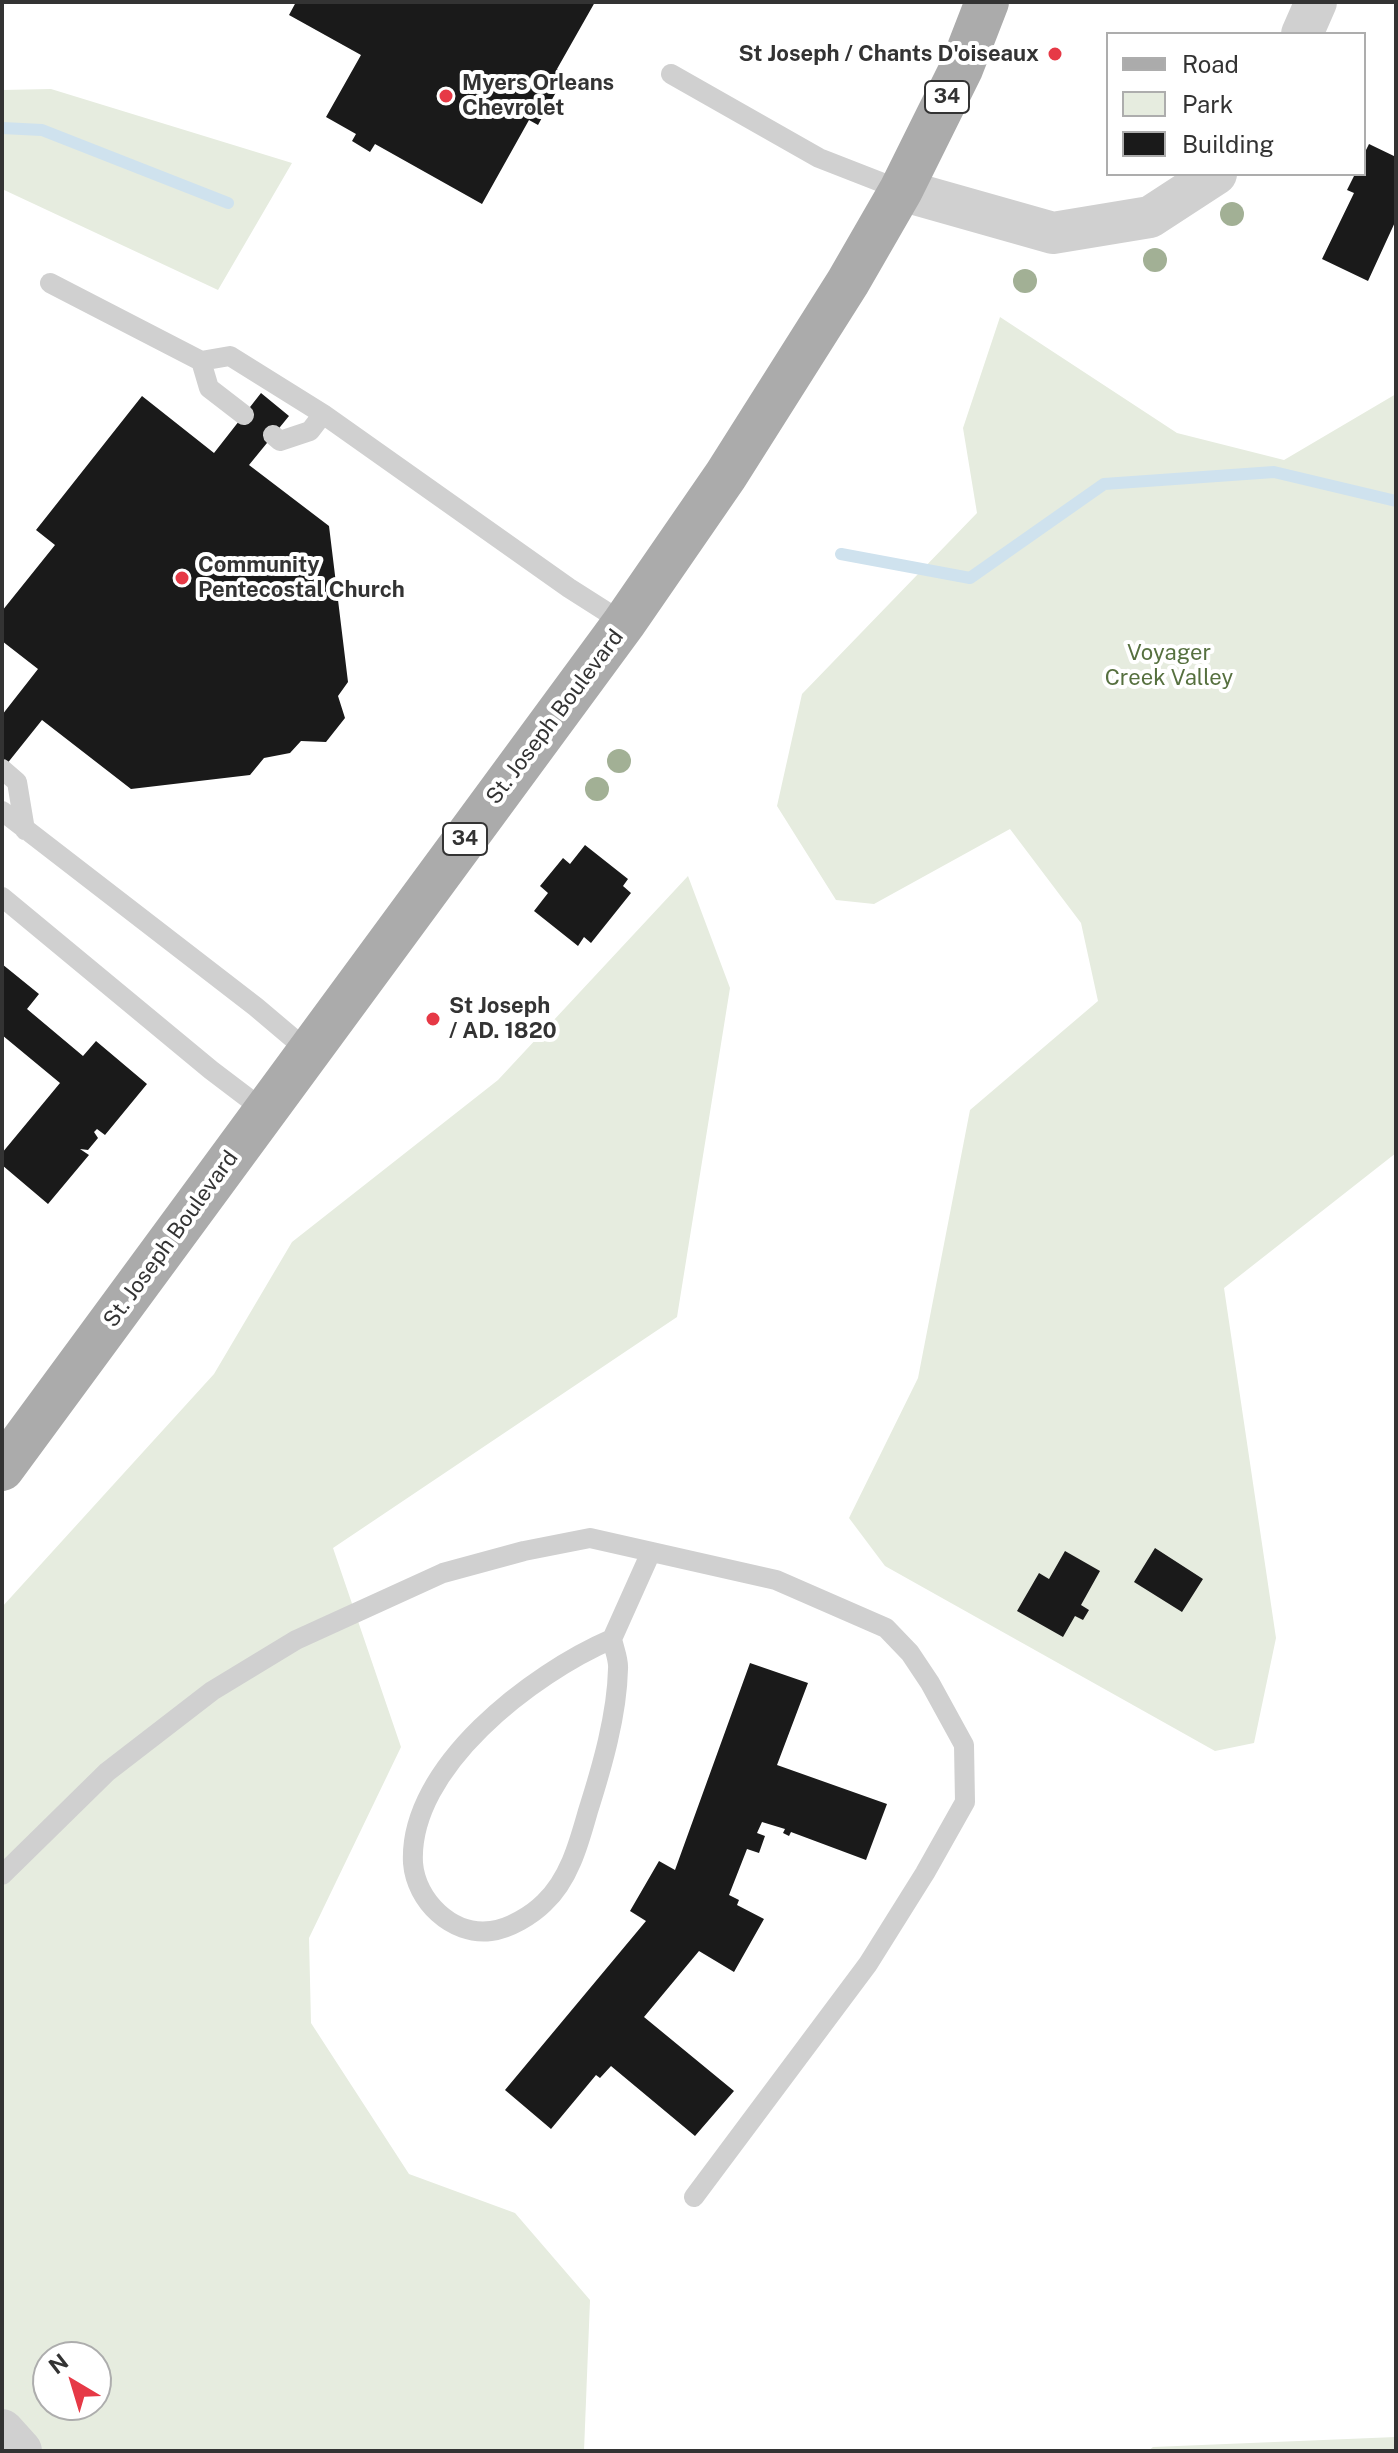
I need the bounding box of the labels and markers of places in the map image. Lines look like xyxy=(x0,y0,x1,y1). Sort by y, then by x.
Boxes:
place label: St Joseph / Chants D'oiseaux xyxy=(738,41,1039,67)
marker: St Joseph / Chants D'oiseaux xyxy=(1046,45,1064,63)
place label: Myers Orleans Chevrolet xyxy=(462,70,614,122)
marker: Myers Orleans Chevrolet xyxy=(437,87,455,105)
place label: Community Pentecostal Church xyxy=(198,552,405,604)
marker: Community Pentecostal Church xyxy=(173,569,191,587)
place label: St Joseph / AD. 1820 xyxy=(449,993,557,1044)
marker: St Joseph / AD. 1820 xyxy=(424,1010,442,1028)

